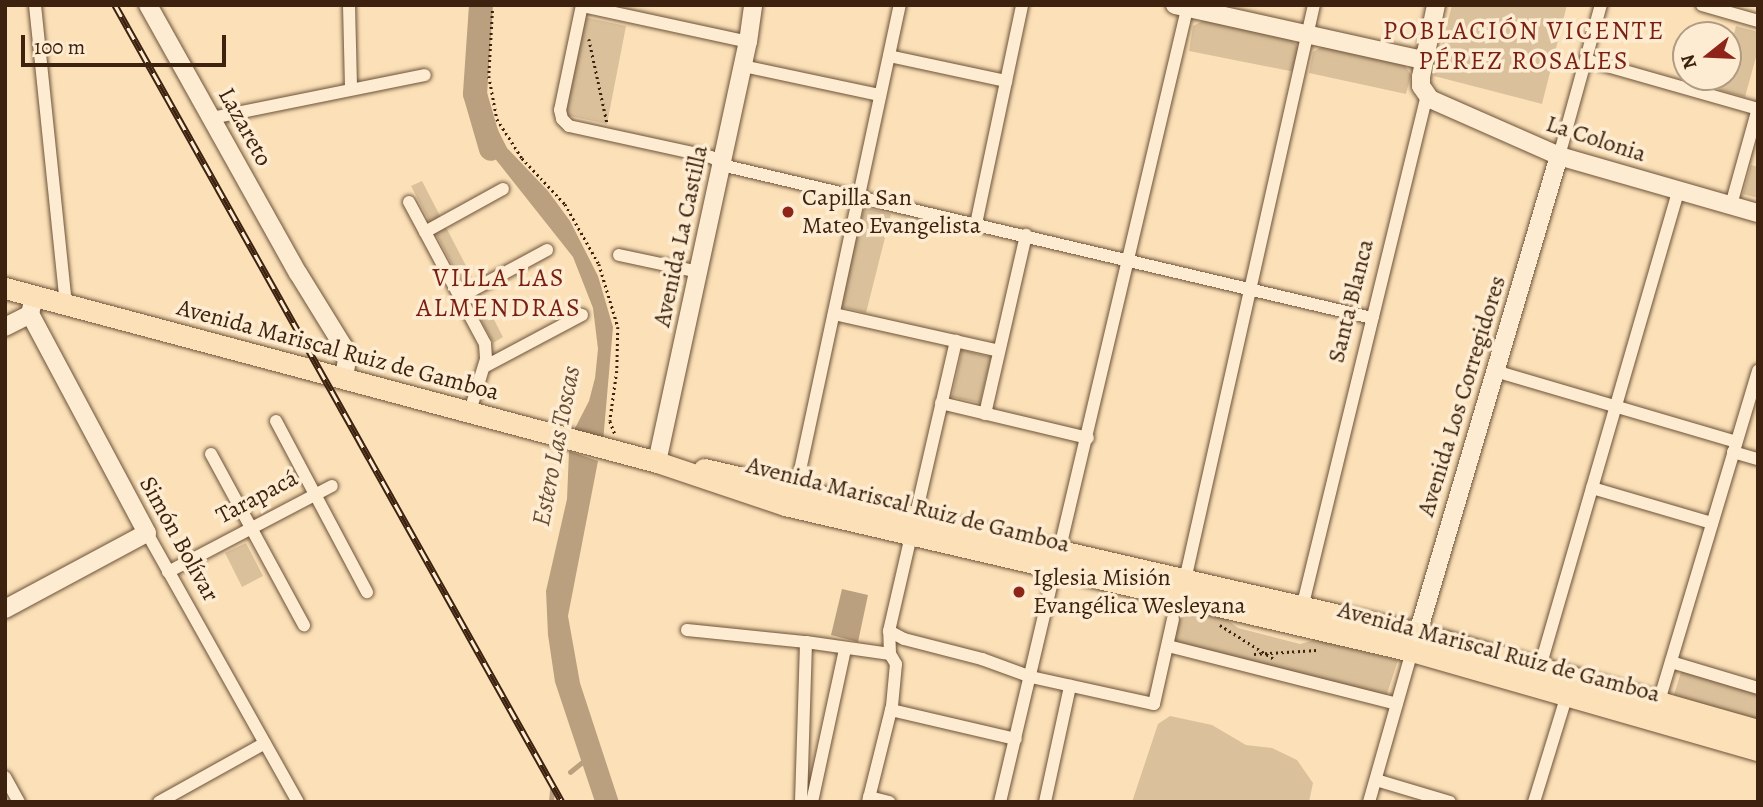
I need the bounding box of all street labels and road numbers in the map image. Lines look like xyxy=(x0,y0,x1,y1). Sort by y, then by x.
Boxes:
street label: Lazareto xyxy=(212,83,278,171)
street label: La Colonia xyxy=(1542,109,1650,169)
street label: Avenida La Castilla xyxy=(648,143,714,329)
street label: Santa Blanca xyxy=(1322,236,1380,366)
street label: Avenida Los Corregidores xyxy=(1412,272,1512,520)
street label: Avenida Mariscal Ruiz de Gamboa xyxy=(174,293,502,407)
street label: Avenida Mariscal Ruiz de Gamboa xyxy=(743,451,1073,559)
street label: Tarapacá xyxy=(211,464,303,530)
street label: Simón Bolívar xyxy=(133,471,225,607)
street label: Avenida Mariscal Ruiz de Gamboa xyxy=(1335,595,1663,709)

